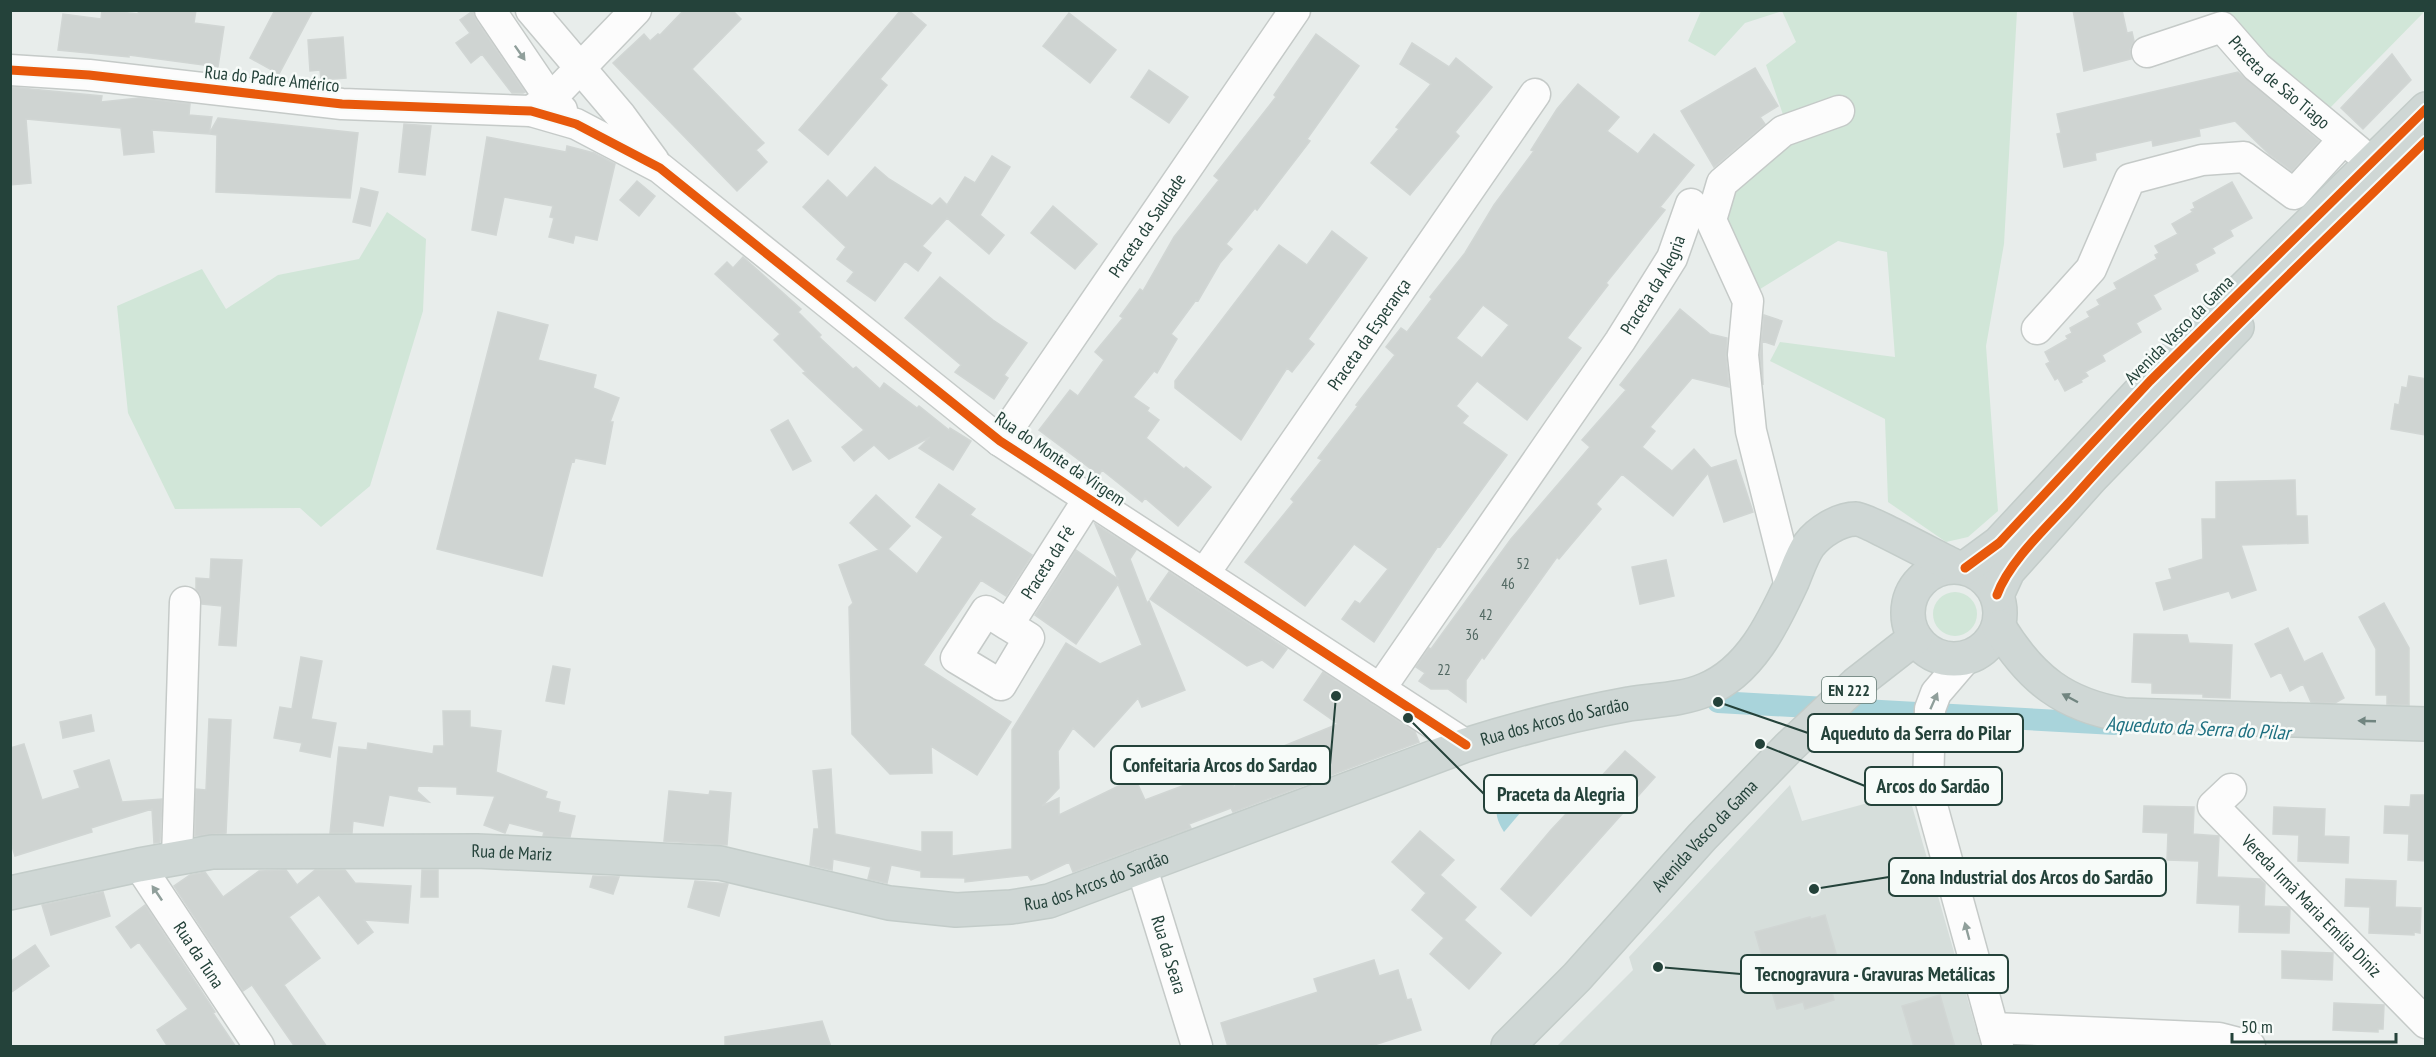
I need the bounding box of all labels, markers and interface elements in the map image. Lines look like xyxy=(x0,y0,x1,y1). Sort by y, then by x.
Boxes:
street label: Praceta de São Tiago xyxy=(2224,31,2335,134)
one-way arrow xyxy=(514,45,526,61)
street label: Rua do Padre Américo xyxy=(203,60,341,97)
street label: Praceta da Saudade xyxy=(1103,169,1191,282)
street label: Praceta da Alegria xyxy=(1615,232,1690,339)
street label: Avenida Vasco da Gama xyxy=(2119,270,2238,389)
street label: Praceta da Esperança xyxy=(1322,274,1415,395)
street label: Rua do Monte da Virgem xyxy=(991,406,1130,511)
street label: Praceta da Fé xyxy=(1016,521,1080,603)
house number: 52 xyxy=(1516,554,1530,573)
house number: 46 xyxy=(1501,574,1515,593)
house number: 42 xyxy=(1479,605,1493,624)
house number: 36 xyxy=(1465,625,1479,644)
house number: 22 xyxy=(1437,660,1451,679)
road number: EN 222 xyxy=(1822,677,1876,703)
one-way arrow xyxy=(1929,691,1939,709)
street label: Rua dos Arcos do Sardão xyxy=(1478,692,1631,751)
one-way arrow xyxy=(2062,693,2079,703)
water label: Aqueduto da Serra do Pilar xyxy=(2105,710,2293,746)
callout: Aqueduto da Serra do Pilar xyxy=(1808,714,2023,752)
one-way arrow xyxy=(2358,717,2377,726)
text: Aqueduto da Serra do Pilar xyxy=(1820,720,2011,746)
callout: Confeitaria Arcos do Sardao xyxy=(1111,746,1330,784)
text: Confeitaria Arcos do Sardao xyxy=(1123,752,1317,778)
callout: Arcos do Sardão xyxy=(1865,767,2002,805)
text: Arcos do Sardão xyxy=(1875,773,1990,799)
callout: Praceta da Alegria xyxy=(1484,775,1637,813)
street label: Avenida Vasco da Gama xyxy=(1647,775,1762,896)
text: Praceta da Alegria xyxy=(1497,781,1625,807)
street label: Vereda Irmã Maria Emília Diniz xyxy=(2236,829,2387,982)
street label: Rua de Mariz xyxy=(472,839,553,866)
street label: Rua dos Arcos do Sardão xyxy=(1022,845,1172,916)
callout: Zona Industrial dos Arcos do Sardão xyxy=(1889,858,2166,896)
text: Zona Industrial dos Arcos do Sardão xyxy=(1901,864,2153,890)
one-way arrow xyxy=(151,885,163,901)
street label: Rua da Seara xyxy=(1146,913,1192,997)
street label: Rua da Tuna xyxy=(169,917,229,992)
one-way arrow xyxy=(1962,922,1971,940)
callout: Tecnogravura - Gravuras Metálicas xyxy=(1741,955,2008,993)
text: Tecnogravura - Gravuras Metálicas xyxy=(1755,961,1995,987)
scale bar xyxy=(2232,1006,2396,1044)
text: 50 m xyxy=(2241,1015,2273,1038)

